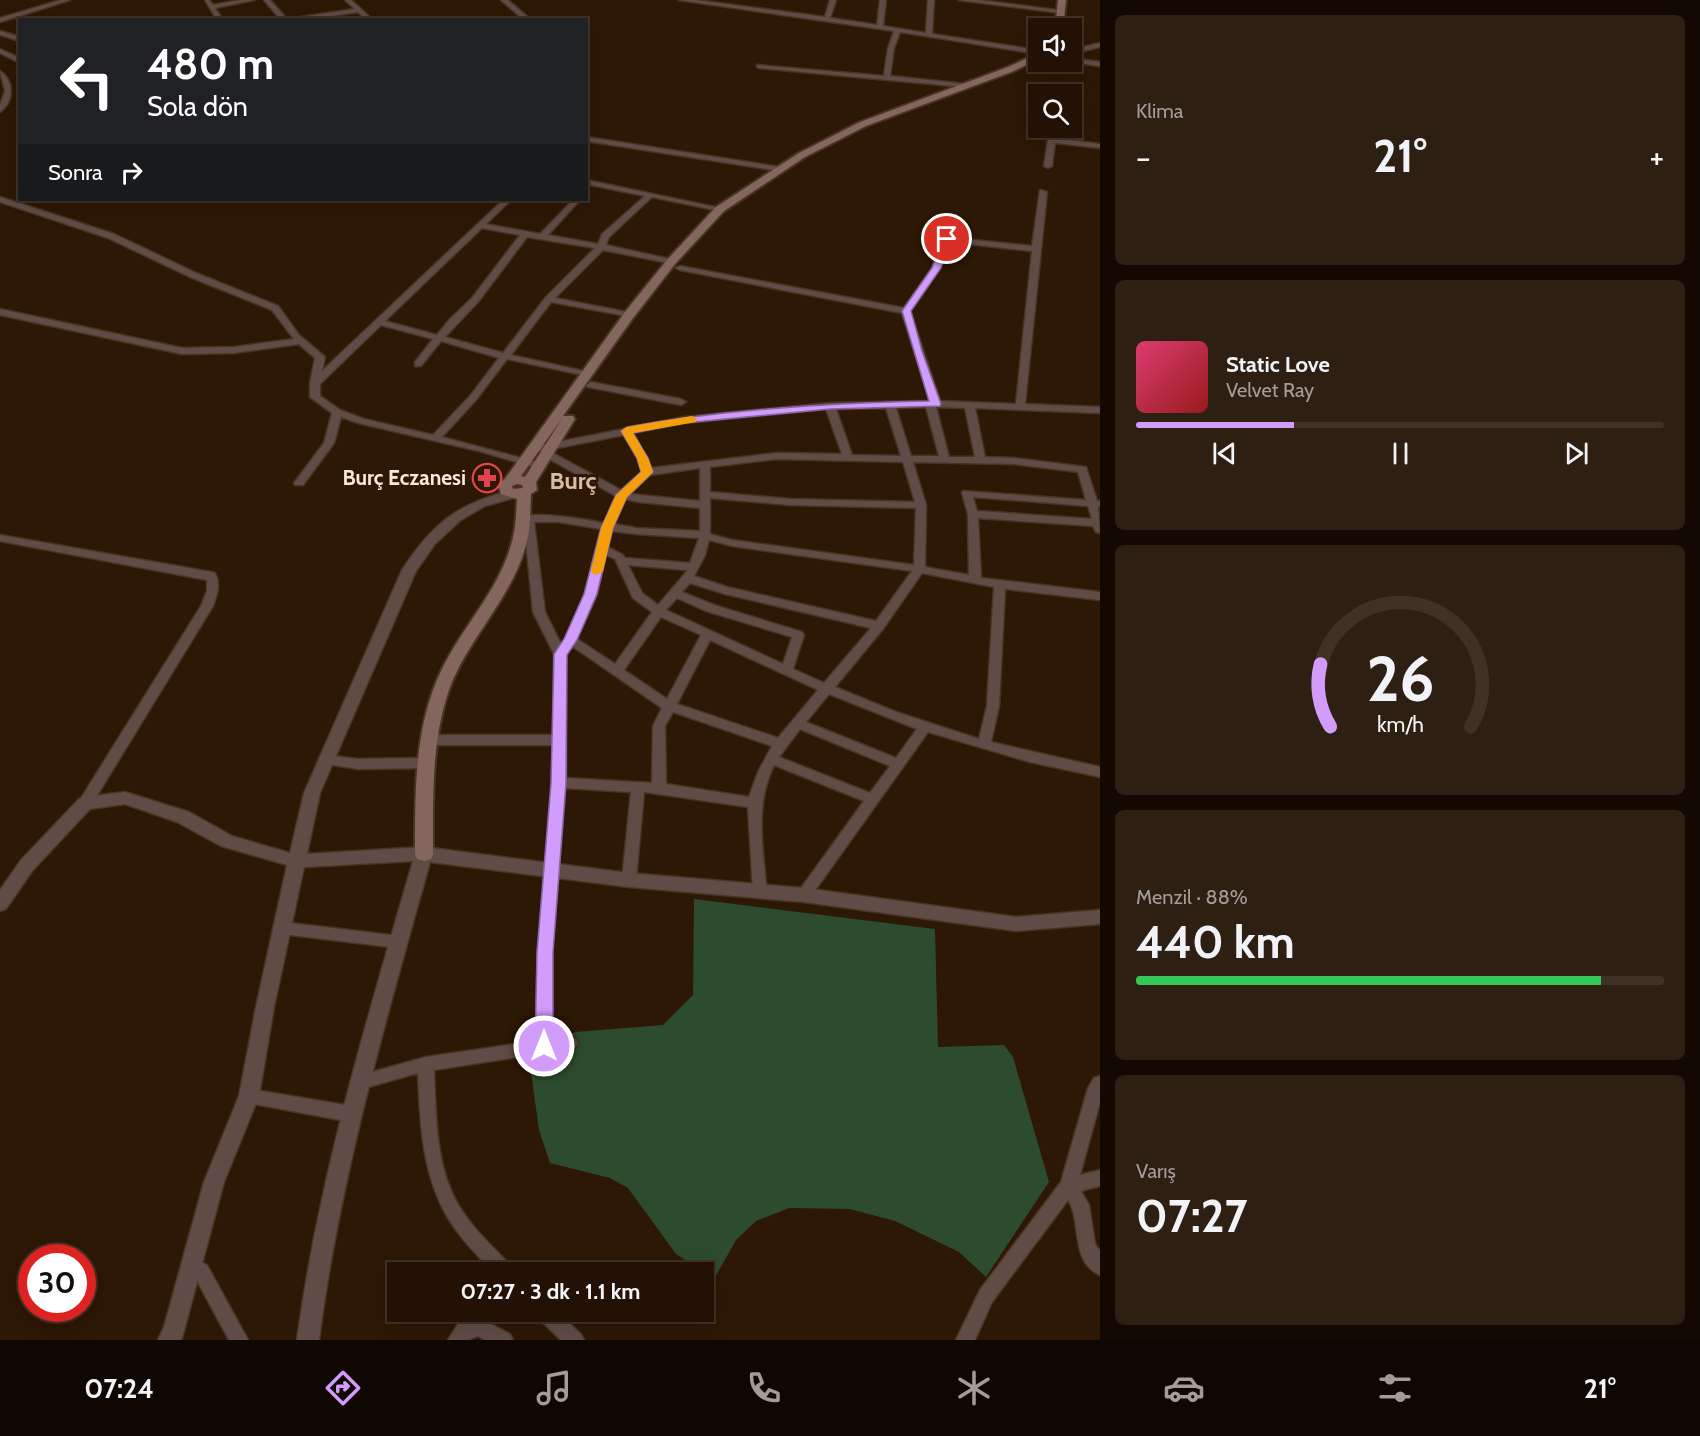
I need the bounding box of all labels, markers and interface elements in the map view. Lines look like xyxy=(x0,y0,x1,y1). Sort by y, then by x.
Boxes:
map controls xyxy=(1028,18,1082,138)
button: sound xyxy=(1028,18,1082,72)
text: 480 m xyxy=(147,38,274,90)
icon: left xyxy=(48,42,126,120)
button: search xyxy=(1028,84,1082,138)
text: Sola dön xyxy=(147,90,248,123)
text: Klima xyxy=(1136,99,1183,123)
text: 21° xyxy=(1373,129,1427,183)
text: − xyxy=(1136,137,1151,177)
text: + xyxy=(1649,137,1664,177)
icon: right xyxy=(115,156,148,189)
text: Sonra xyxy=(48,159,103,186)
pin xyxy=(921,213,972,264)
icon: arrive xyxy=(930,222,963,255)
text: Static Love xyxy=(1226,351,1330,378)
text: Velvet Ray xyxy=(1226,378,1314,402)
icon: previous xyxy=(1208,437,1241,470)
icon: pause xyxy=(1384,437,1417,470)
icon: next xyxy=(1560,437,1593,470)
pharmacy icon: Burç Eczanesi xyxy=(471,462,503,494)
place label: Burç Eczanesi xyxy=(342,465,466,490)
district label: Burç xyxy=(550,466,596,495)
text: 26 xyxy=(1366,641,1434,717)
text: km/h xyxy=(1377,711,1423,737)
text: Menzil · 88% xyxy=(1136,885,1248,909)
text: 440 km xyxy=(1136,915,1295,969)
position arrow xyxy=(512,1014,576,1078)
text: Varış xyxy=(1136,1159,1176,1183)
text: 07:27 xyxy=(1136,1189,1247,1243)
speed limit sign: 30 xyxy=(18,1244,96,1322)
text: 07:27 · 3 dk · 1.1 km xyxy=(460,1278,641,1305)
icon: directions xyxy=(322,1367,364,1409)
icon: music xyxy=(533,1367,575,1409)
icon: phone xyxy=(743,1367,785,1409)
icon: climate xyxy=(953,1367,995,1409)
icon: car xyxy=(1163,1367,1205,1409)
icon: filters xyxy=(1374,1367,1416,1409)
text: 07:24 xyxy=(84,1372,154,1405)
text: 21° xyxy=(1584,1372,1616,1405)

